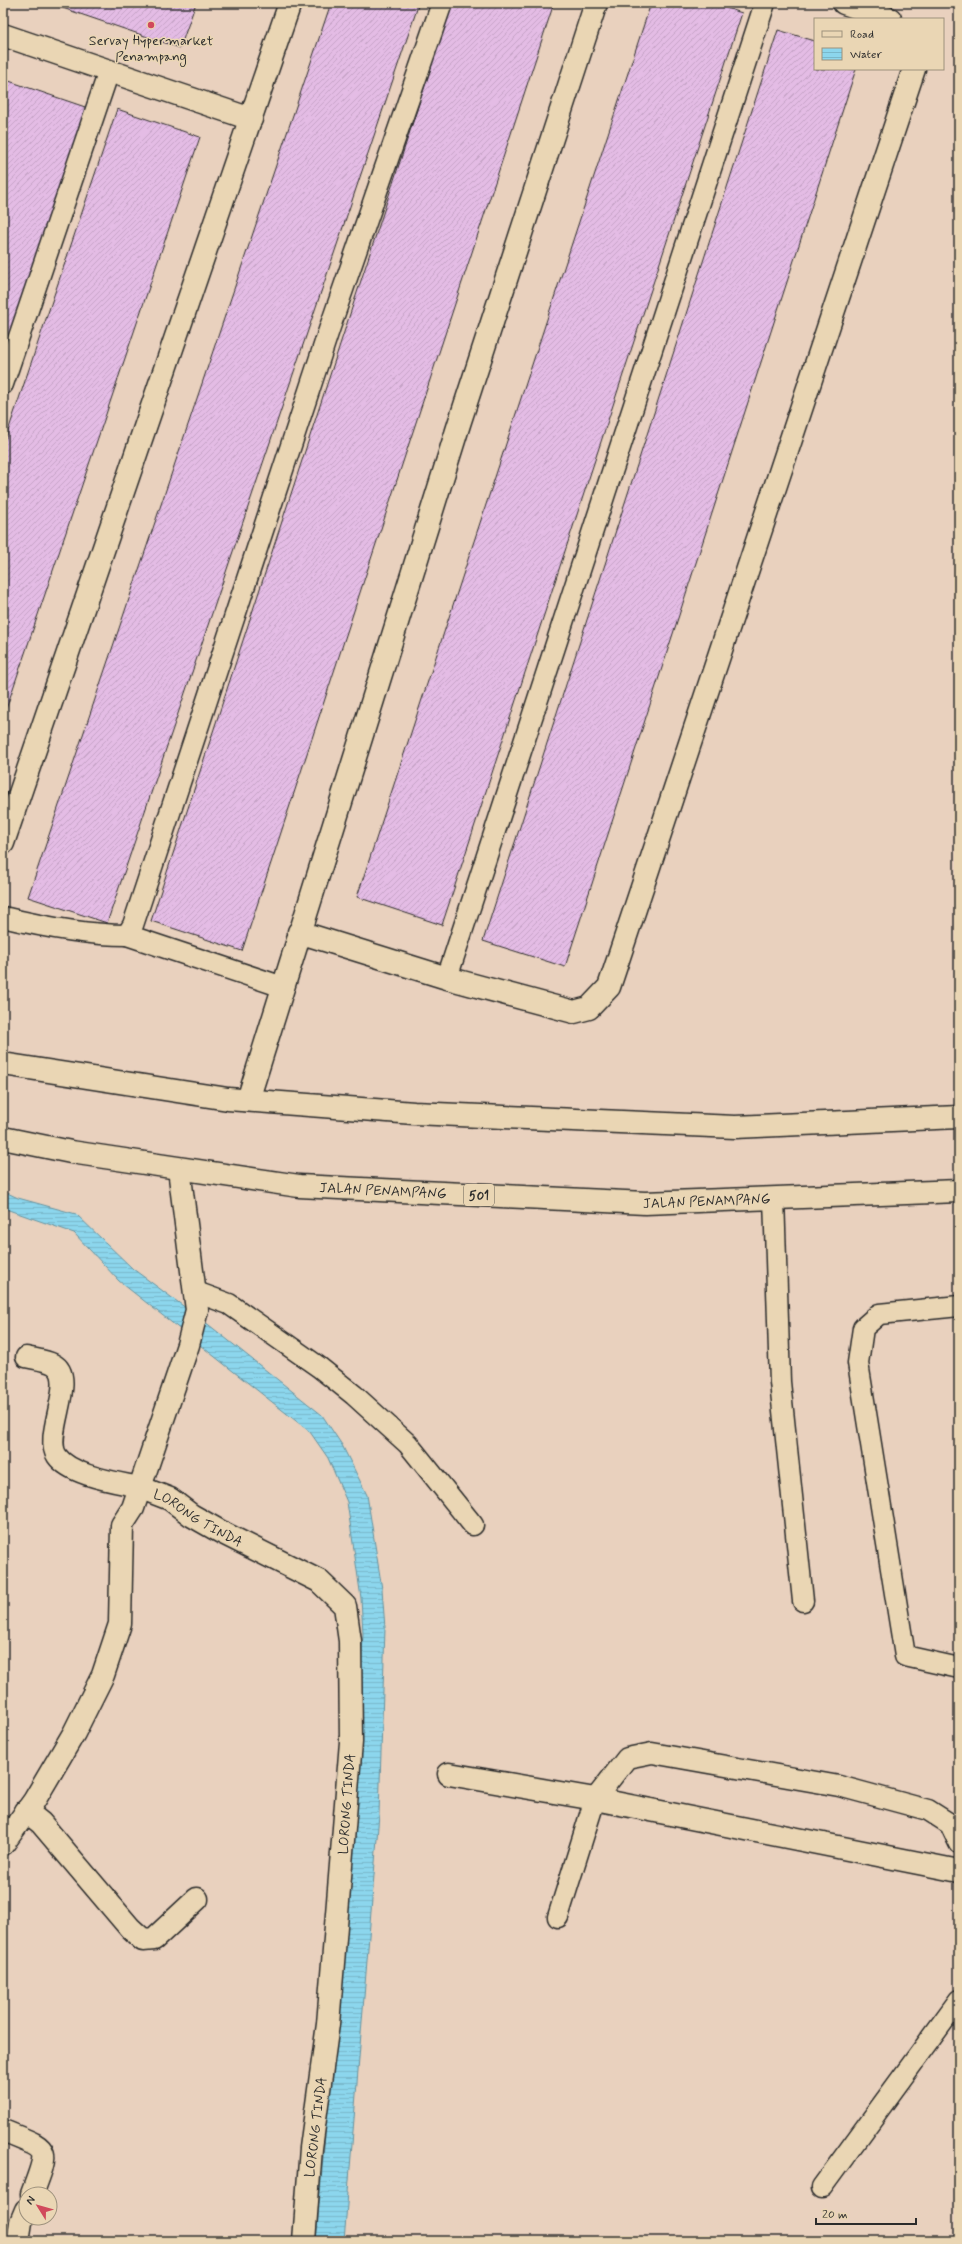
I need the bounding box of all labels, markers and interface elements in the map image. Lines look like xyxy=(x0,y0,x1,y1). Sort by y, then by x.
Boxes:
legend xyxy=(814,18,944,70)
marker: Servay Hypermarket Penampang xyxy=(146,20,156,30)
text: Road xyxy=(850,27,874,43)
place label: Servay Hypermarket Penampang xyxy=(89,32,214,67)
text: Water xyxy=(850,47,882,63)
street label: JALAN PENAMPANG xyxy=(319,1179,447,1203)
road number: 501 xyxy=(464,1184,494,1206)
street label: JALAN PENAMPANG xyxy=(642,1190,771,1213)
street label: LORONG TINDA xyxy=(151,1485,246,1552)
street label: LORONG TINDA xyxy=(334,1753,360,1855)
street label: LORONG TINDA xyxy=(301,2076,331,2178)
north arrow xyxy=(18,2186,58,2226)
text: N xyxy=(23,2193,39,2208)
scale bar xyxy=(816,2200,916,2226)
text: 20 m xyxy=(822,2207,848,2223)

